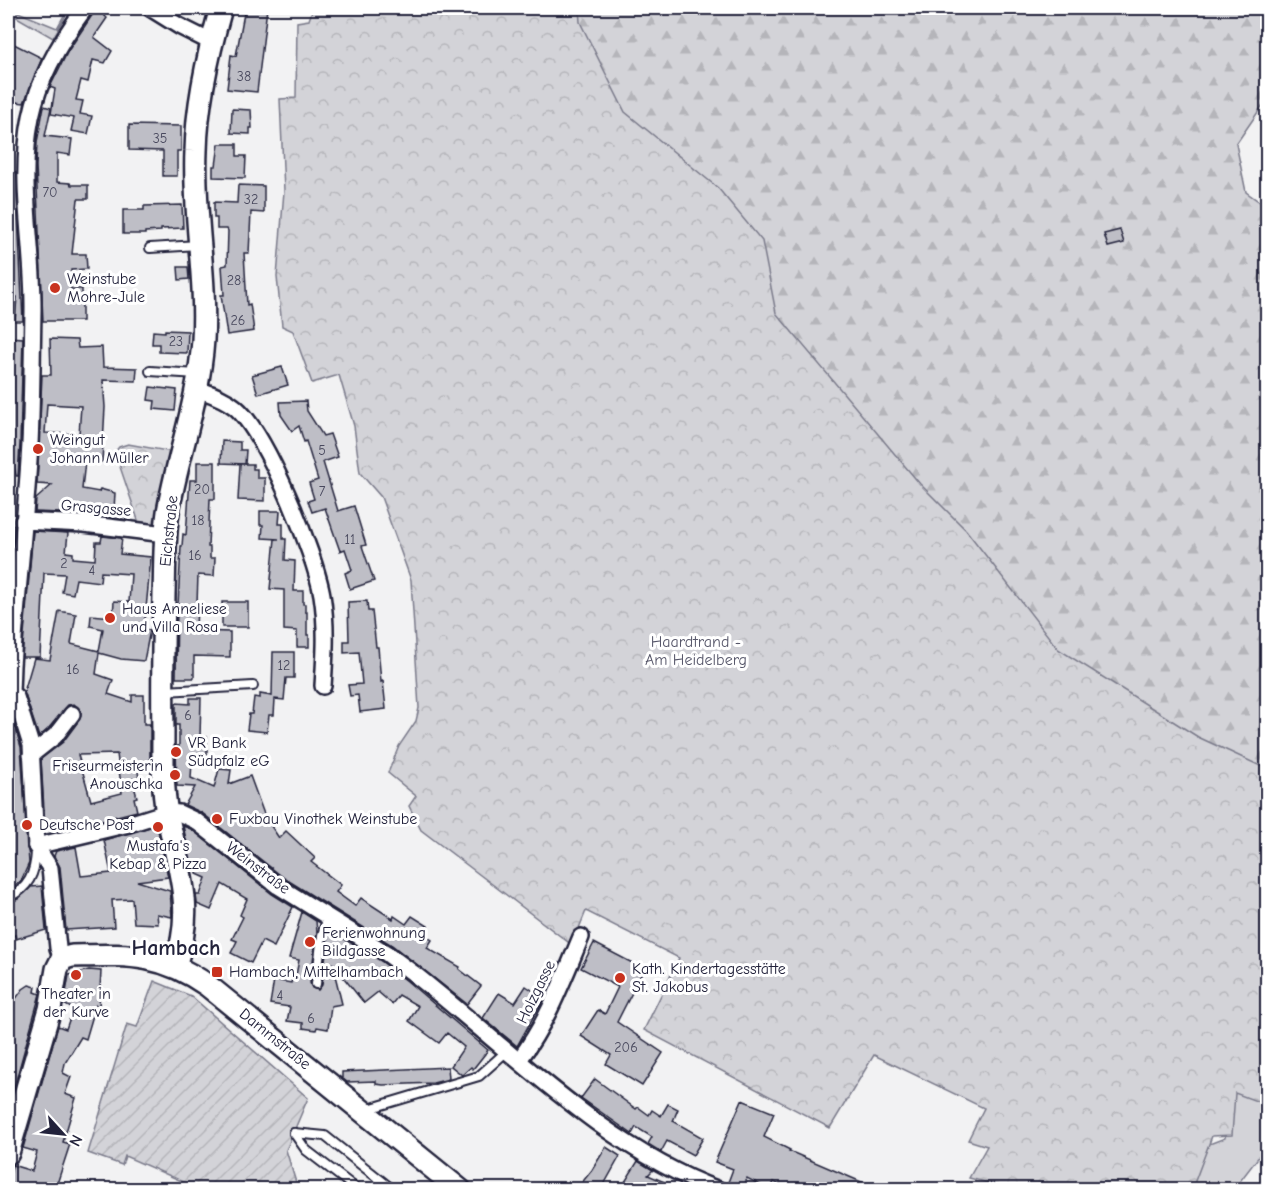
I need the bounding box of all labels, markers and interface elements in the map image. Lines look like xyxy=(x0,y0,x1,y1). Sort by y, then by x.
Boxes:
house number: 38 xyxy=(237,68,251,85)
house number: 35 xyxy=(153,130,167,147)
house number: 70 xyxy=(42,184,58,201)
house number: 32 xyxy=(244,191,258,208)
place label: Weinstube Mohre-Jule xyxy=(67,270,145,306)
house number: 28 xyxy=(227,272,241,289)
marker: Weinstube Mohre-Jule xyxy=(48,281,62,295)
house number: 26 xyxy=(231,312,245,329)
house number: 23 xyxy=(169,333,183,350)
place label: Weingut Johann Müller xyxy=(50,431,149,467)
marker: Weingut Johann Müller xyxy=(31,442,45,456)
house number: 5 xyxy=(318,442,326,459)
house number: 20 xyxy=(194,481,210,498)
house number: 7 xyxy=(319,483,326,500)
street label: Eichstraße xyxy=(156,494,182,568)
street label: Grasgasse xyxy=(60,496,132,520)
house number: 18 xyxy=(192,512,204,529)
house number: 11 xyxy=(344,531,356,548)
house number: 16 xyxy=(188,547,202,564)
house number: 2 xyxy=(60,555,68,572)
house number: 4 xyxy=(89,562,96,579)
place label: Haus Anneliese und Villa Rosa xyxy=(122,600,227,636)
marker: Haus Anneliese und Villa Rosa xyxy=(103,611,117,625)
park label: Haardtrand - Am Heidelberg xyxy=(645,633,747,669)
house number: 12 xyxy=(278,657,290,674)
house number: 16 xyxy=(66,661,80,678)
house number: 6 xyxy=(184,707,192,724)
place label: VR Bank Südpfalz eG xyxy=(188,734,270,770)
marker: VR Bank Südpfalz eG xyxy=(169,745,183,759)
place label: Friseurmeisterin Anouschka xyxy=(52,757,163,793)
marker: Friseurmeisterin Anouschka xyxy=(168,768,182,782)
place label: Fuxbau Vinothek Weinstube xyxy=(229,810,417,828)
marker: Fuxbau Vinothek Weinstube xyxy=(210,812,224,826)
place label: Deutsche Post xyxy=(39,816,134,834)
marker: Deutsche Post xyxy=(20,818,34,832)
marker: Mustafa's Kebap & Pizza xyxy=(151,820,165,834)
place label: Mustafa's Kebap & Pizza xyxy=(109,837,207,873)
street label: Weinstraße xyxy=(223,838,293,898)
place label: Ferienwohnung Bildgasse xyxy=(322,924,426,960)
district label: Hambach xyxy=(131,935,221,961)
marker: Ferienwohnung Bildgasse xyxy=(303,935,317,949)
street label: Holzgasse xyxy=(513,957,559,1027)
place label: Kath. Kindertagesstätte St. Jakobus xyxy=(632,960,786,996)
place label: Hambach, Mittelhambach xyxy=(229,963,404,981)
marker: Hambach, Mittelhambach xyxy=(210,965,224,979)
marker: Theater in der Kurve xyxy=(69,968,83,982)
marker: Kath. Kindertagesstätte St. Jakobus xyxy=(613,971,627,985)
place label: Theater in der Kurve xyxy=(41,985,111,1021)
house number: 4 xyxy=(277,987,284,1004)
street label: Dammstraße xyxy=(236,1005,314,1073)
house number: 6 xyxy=(307,1010,315,1027)
house number: 206 xyxy=(614,1039,638,1056)
north arrow xyxy=(33,1104,93,1164)
text: N xyxy=(65,1132,86,1149)

